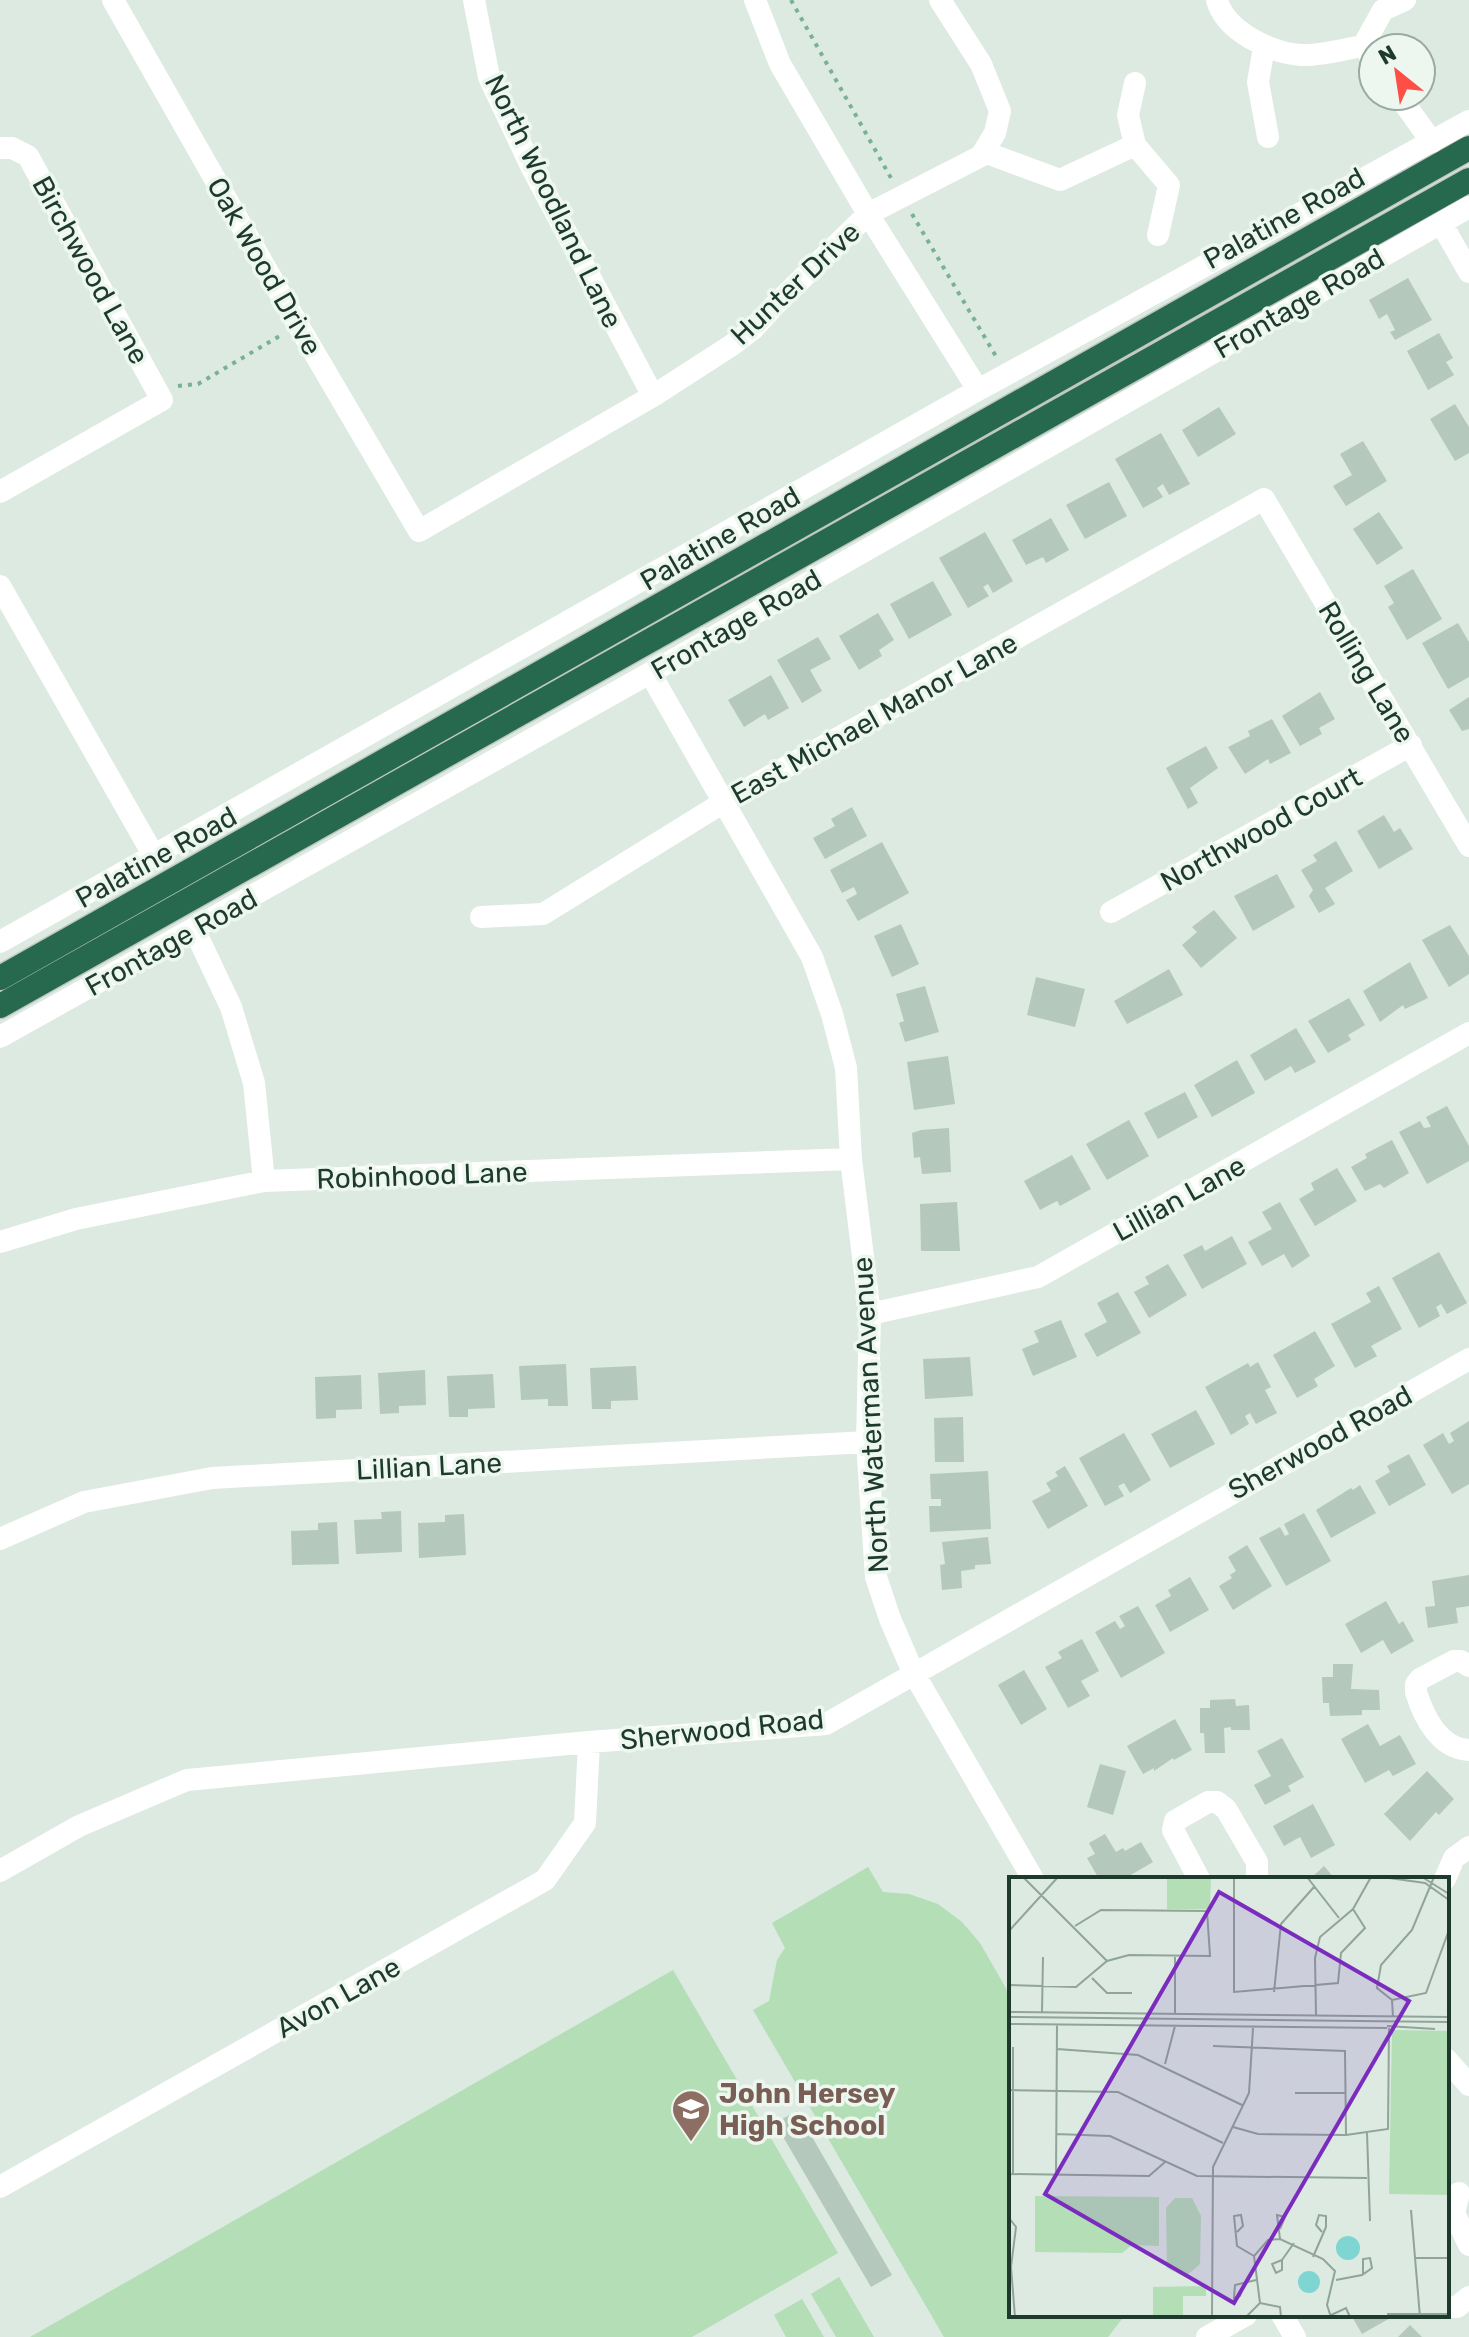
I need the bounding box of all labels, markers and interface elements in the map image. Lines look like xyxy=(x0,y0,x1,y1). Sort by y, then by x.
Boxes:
north arrow xyxy=(1357,32,1437,112)
text: N xyxy=(1374,39,1401,71)
street label: North Woodland Lane xyxy=(478,69,629,333)
street label: Palatine Road xyxy=(1198,161,1370,276)
street label: Birchwood Lane xyxy=(25,171,156,370)
street label: Oak Wood Drive xyxy=(200,171,329,361)
street label: Hunter Drive xyxy=(724,215,867,352)
street label: Frontage Road xyxy=(1208,241,1390,366)
street label: Palatine Road xyxy=(635,479,806,597)
street label: Frontage Road xyxy=(645,562,827,687)
street label: Rolling Lane xyxy=(1311,596,1422,749)
street label: East Michael Manor Lane xyxy=(725,626,1023,811)
street label: Northwood Court xyxy=(1155,760,1368,898)
street label: Palatine Road xyxy=(70,800,242,915)
street label: Frontage Road xyxy=(80,882,263,1003)
street label: Lillian Lane xyxy=(1107,1149,1251,1248)
street label: Robinhood Lane xyxy=(316,1155,528,1196)
street label: North Waterman Avenue xyxy=(846,1256,895,1574)
street label: Sherwood Road xyxy=(1223,1378,1418,1507)
street label: Lillian Lane xyxy=(355,1446,503,1487)
street label: Sherwood Road xyxy=(618,1702,826,1757)
inset map xyxy=(1009,1877,1449,2317)
street label: Avon Lane xyxy=(270,1950,406,2045)
place label: John Hersey High School xyxy=(719,2077,896,2142)
school or university icon: John Hersey High School xyxy=(670,2088,712,2143)

